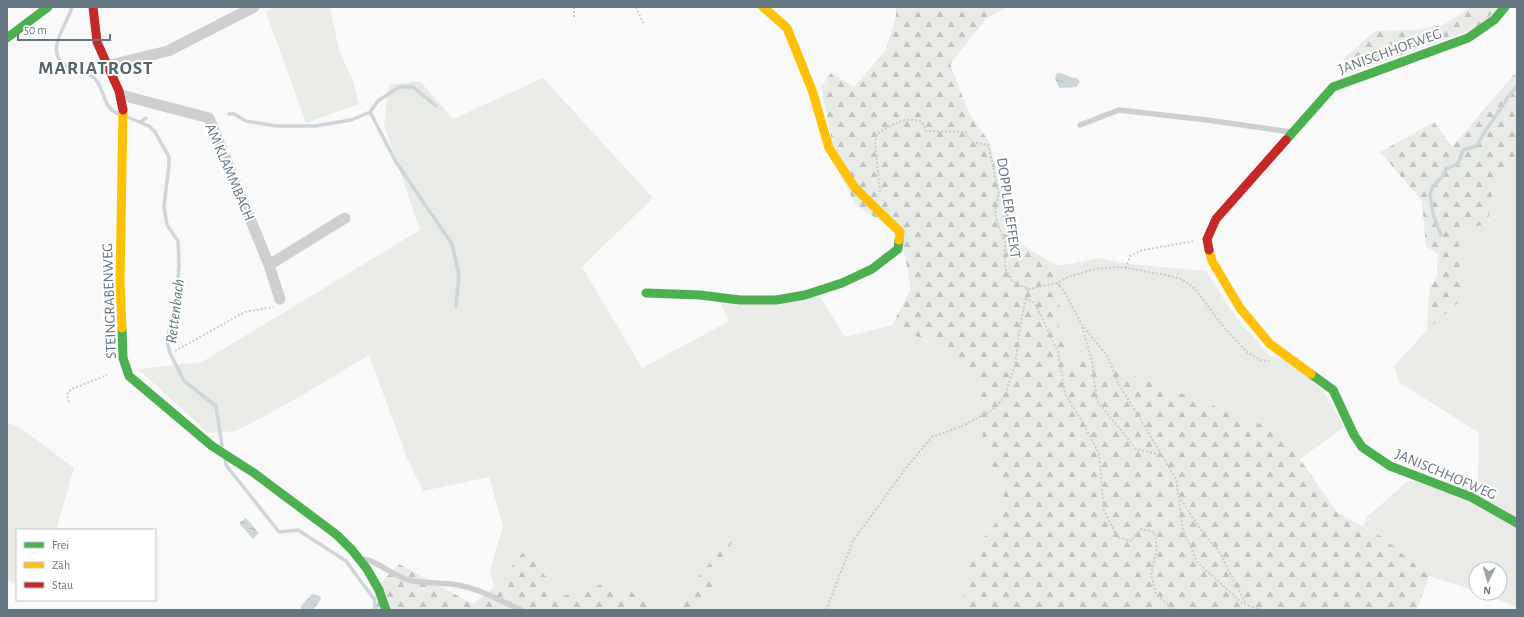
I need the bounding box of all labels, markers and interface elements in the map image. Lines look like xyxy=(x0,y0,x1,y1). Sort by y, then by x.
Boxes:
scale bar xyxy=(18,16,110,42)
text: 50 m xyxy=(24,24,47,36)
street label: JANISCHHOFWEG xyxy=(1337,26,1444,77)
district label: MARIATROST xyxy=(38,59,154,78)
street label: AM KLAMMBACH xyxy=(202,121,257,223)
street label: DOPPLER EFFEKT xyxy=(994,157,1023,260)
street label: STEINGRABENWEG xyxy=(100,243,119,359)
water label: Rettenbach xyxy=(163,278,187,344)
street label: JANISCHHOFWEG xyxy=(1393,446,1499,503)
legend xyxy=(16,529,156,601)
text: Frei xyxy=(52,539,69,551)
text: Zäh xyxy=(52,559,70,571)
north arrow xyxy=(1468,561,1508,601)
text: Stau xyxy=(52,579,73,591)
text: N xyxy=(1483,585,1491,596)

